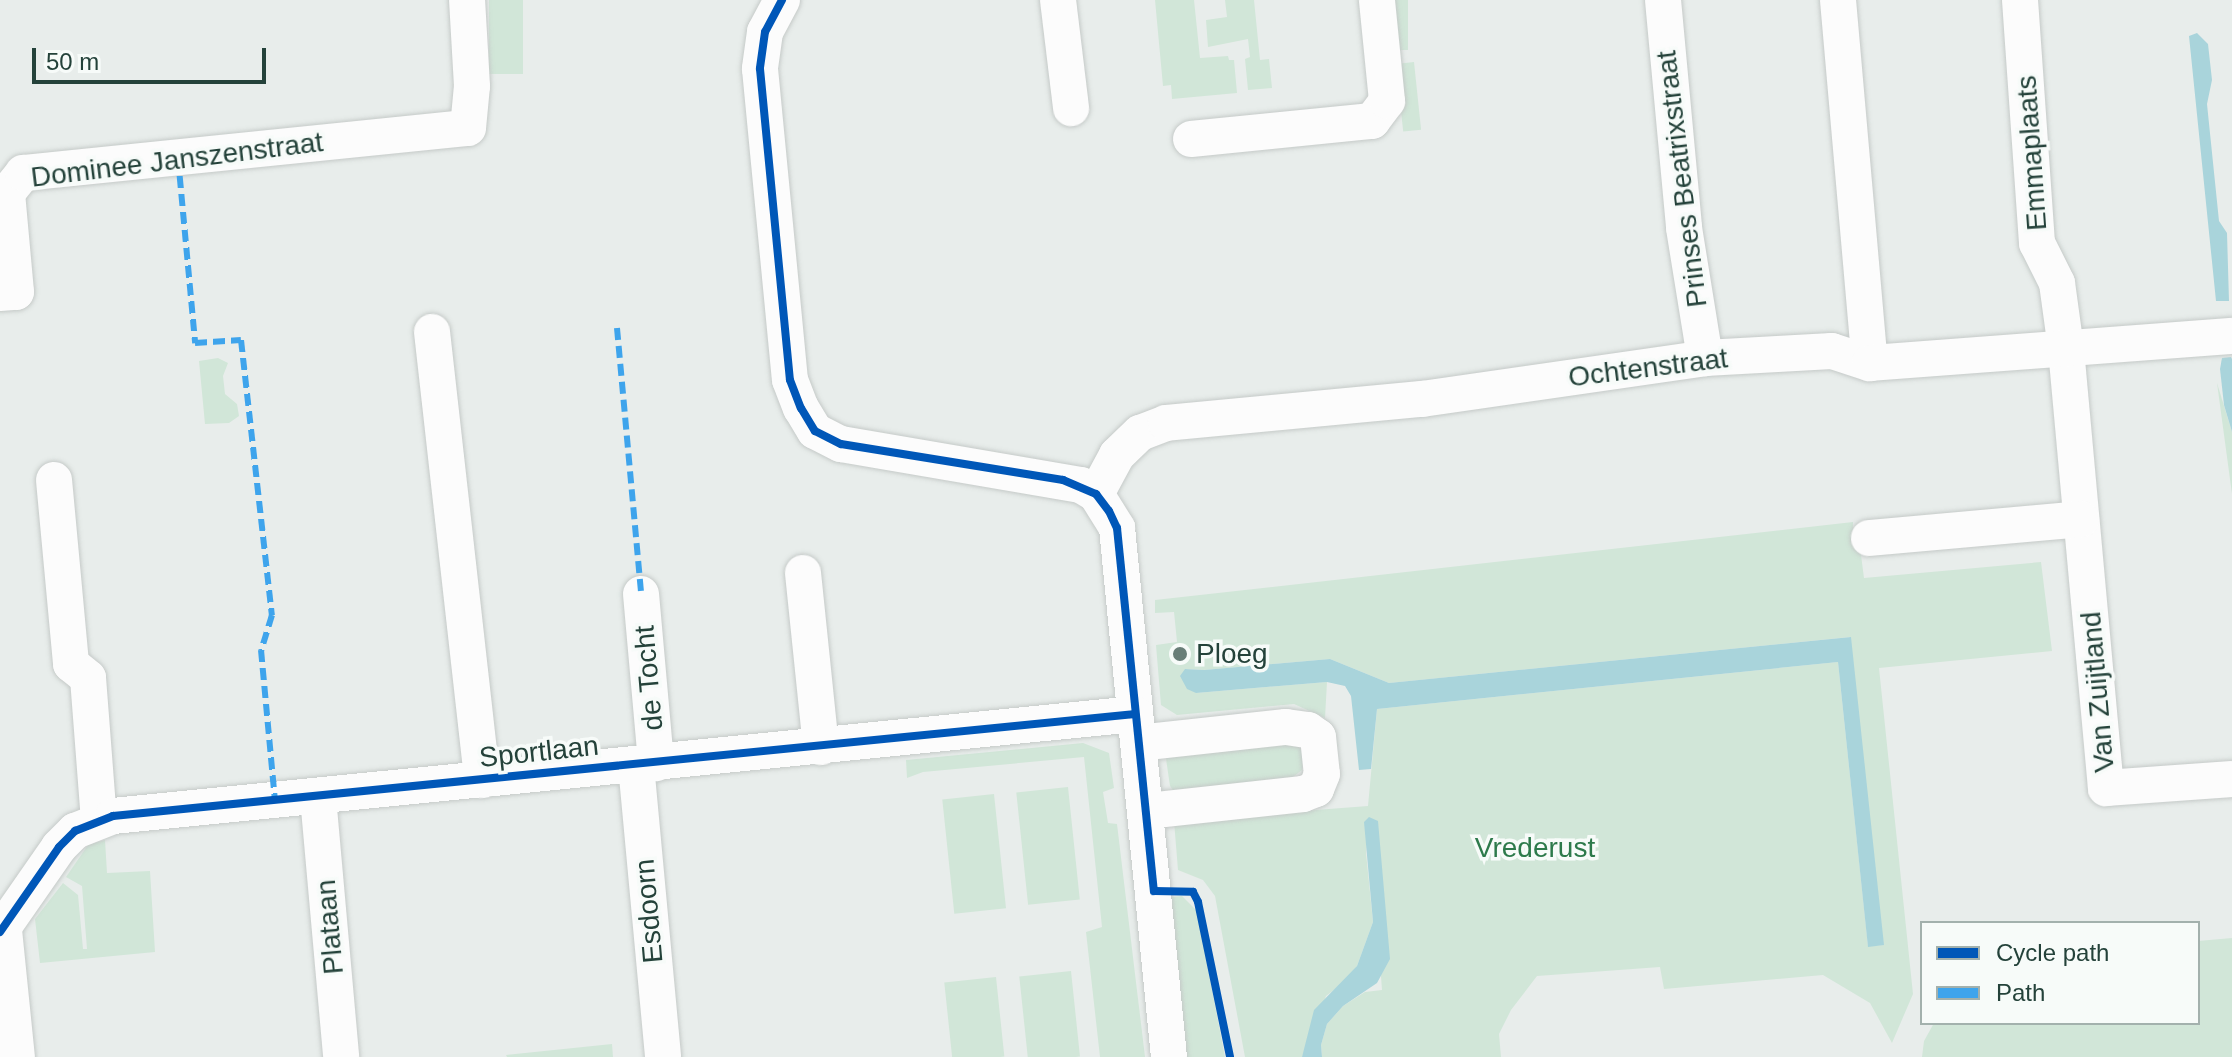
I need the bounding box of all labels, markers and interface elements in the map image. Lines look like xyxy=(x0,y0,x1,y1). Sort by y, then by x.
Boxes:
scale bar xyxy=(36,32,270,82)
text: 50 m xyxy=(46,48,99,75)
street label: Prinses Beatrixstraat xyxy=(1650,49,1714,309)
street label: Emmaplaats xyxy=(2010,74,2054,232)
street label: Dominee Janszenstraat xyxy=(29,125,325,195)
street label: Ochtenstraat xyxy=(1566,342,1730,394)
street label: Van Zuijtland xyxy=(2074,610,2122,774)
street label: de Tocht xyxy=(628,624,670,732)
place label: Ploeg xyxy=(1196,637,1268,671)
marker: Ploeg xyxy=(1171,645,1189,663)
street label: Sportlaan xyxy=(478,729,600,775)
park label: Vrederust xyxy=(1475,831,1595,865)
street label: Esdoorn xyxy=(628,858,670,964)
street label: Plataan xyxy=(309,878,351,976)
legend xyxy=(1920,921,2200,1025)
text: Cycle path xyxy=(1996,939,2109,966)
text: Path xyxy=(1996,979,2045,1006)

